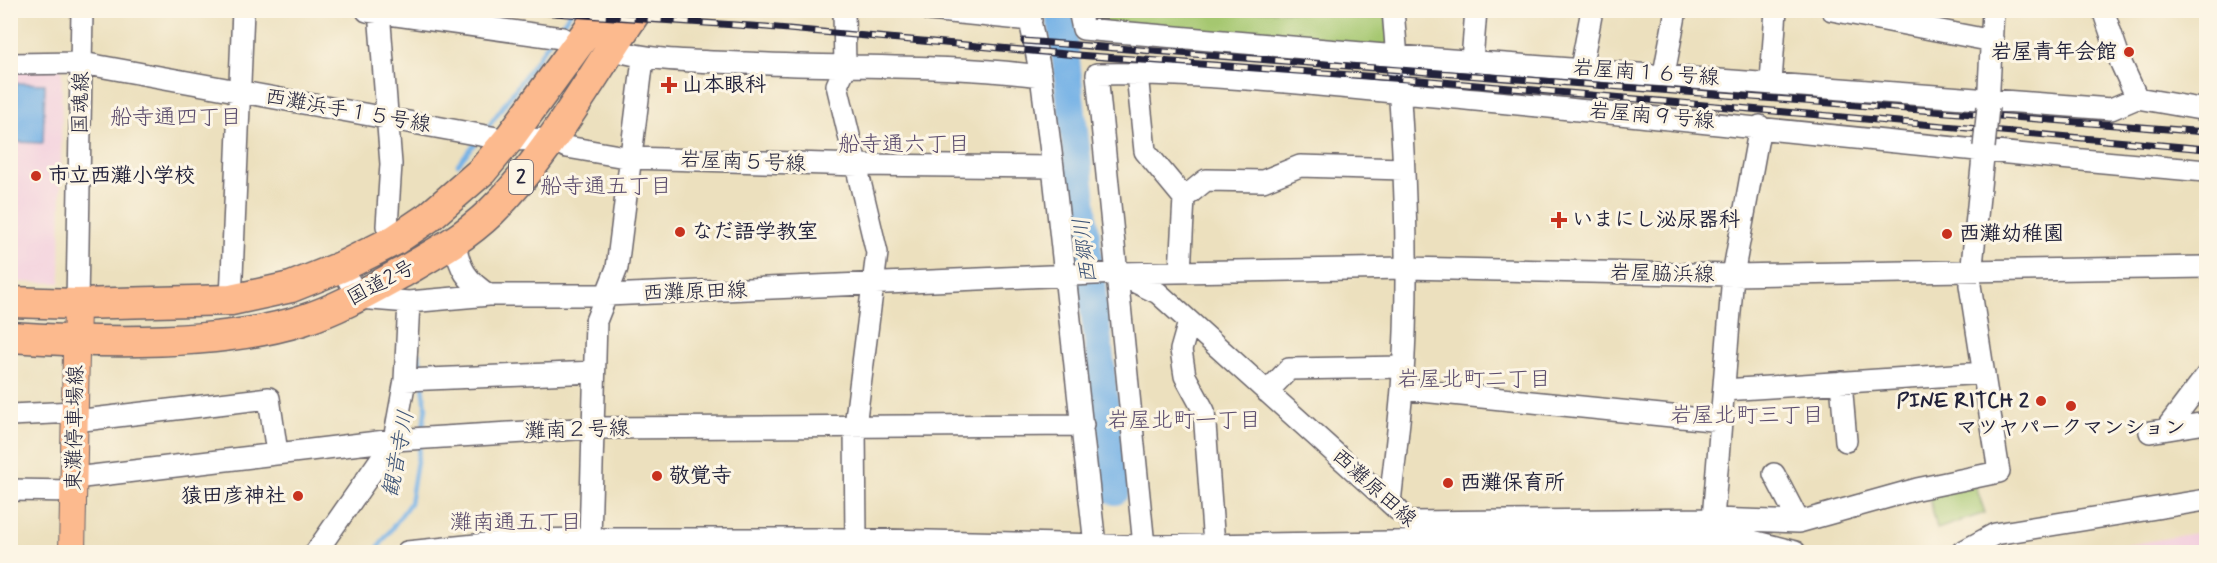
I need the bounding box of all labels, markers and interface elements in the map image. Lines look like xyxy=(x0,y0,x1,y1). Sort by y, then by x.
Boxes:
place label: 岩屋青年会館 xyxy=(1991,38,2117,66)
marker: 岩屋青年会館 xyxy=(2122,45,2136,59)
street label: 岩屋南１６号線 xyxy=(1572,54,1720,92)
street label: 国魂線 xyxy=(66,71,96,135)
place label: 山本眼科 xyxy=(682,71,766,99)
marker: 山本眼科 xyxy=(660,76,678,94)
street label: 西灘浜手１５号線 xyxy=(263,83,433,139)
street label: 岩屋南９号線 xyxy=(1588,97,1716,135)
district label: 船寺通四丁目 xyxy=(110,104,242,132)
district label: 船寺通六丁目 xyxy=(838,131,970,159)
street label: 岩屋南５号線 xyxy=(680,146,806,178)
road number: 2 xyxy=(509,160,533,194)
place label: 市立西灘小学校 xyxy=(48,162,195,190)
marker: 市立西灘小学校 xyxy=(29,169,43,183)
district label: 船寺通五丁目 xyxy=(540,173,672,201)
place label: いまにし泌尿器科 xyxy=(1572,206,1740,234)
marker: いまにし泌尿器科 xyxy=(1550,211,1568,229)
water label: 西郷川 xyxy=(1068,217,1104,285)
place label: なだ語学教室 xyxy=(692,218,818,246)
place label: 西灘幼稚園 xyxy=(1959,220,2064,248)
marker: なだ語学教室 xyxy=(673,225,687,239)
marker: 西灘幼稚園 xyxy=(1940,227,1954,241)
street label: 国道2号 xyxy=(342,253,420,313)
street label: 岩屋脇浜線 xyxy=(1609,259,1715,289)
street label: 西灘原田線 xyxy=(642,276,748,308)
street label: 東灘停車場線 xyxy=(60,365,90,491)
district label: 岩屋北町二丁目 xyxy=(1397,366,1551,394)
place label: PINE RITCH 2 xyxy=(1896,387,2030,415)
marker: PINE RITCH 2 xyxy=(2034,394,2048,408)
marker: マツヤパークマンション xyxy=(2064,399,2078,413)
district label: 岩屋北町三丁目 xyxy=(1670,402,1824,430)
district label: 岩屋北町一丁目 xyxy=(1107,407,1261,435)
water label: 観音寺川 xyxy=(377,408,421,500)
street label: 灘南２号線 xyxy=(524,414,630,446)
place label: マツヤパークマンション xyxy=(1956,414,2186,442)
street label: 西灘原田線 xyxy=(1326,442,1422,534)
place label: 敬覚寺 xyxy=(669,462,732,490)
marker: 敬覚寺 xyxy=(650,469,664,483)
place label: 西灘保育所 xyxy=(1460,469,1565,497)
marker: 西灘保育所 xyxy=(1441,476,1455,490)
place label: 猿田彦神社 xyxy=(181,482,286,510)
marker: 猿田彦神社 xyxy=(291,489,305,503)
district label: 灘南通五丁目 xyxy=(450,509,582,537)

